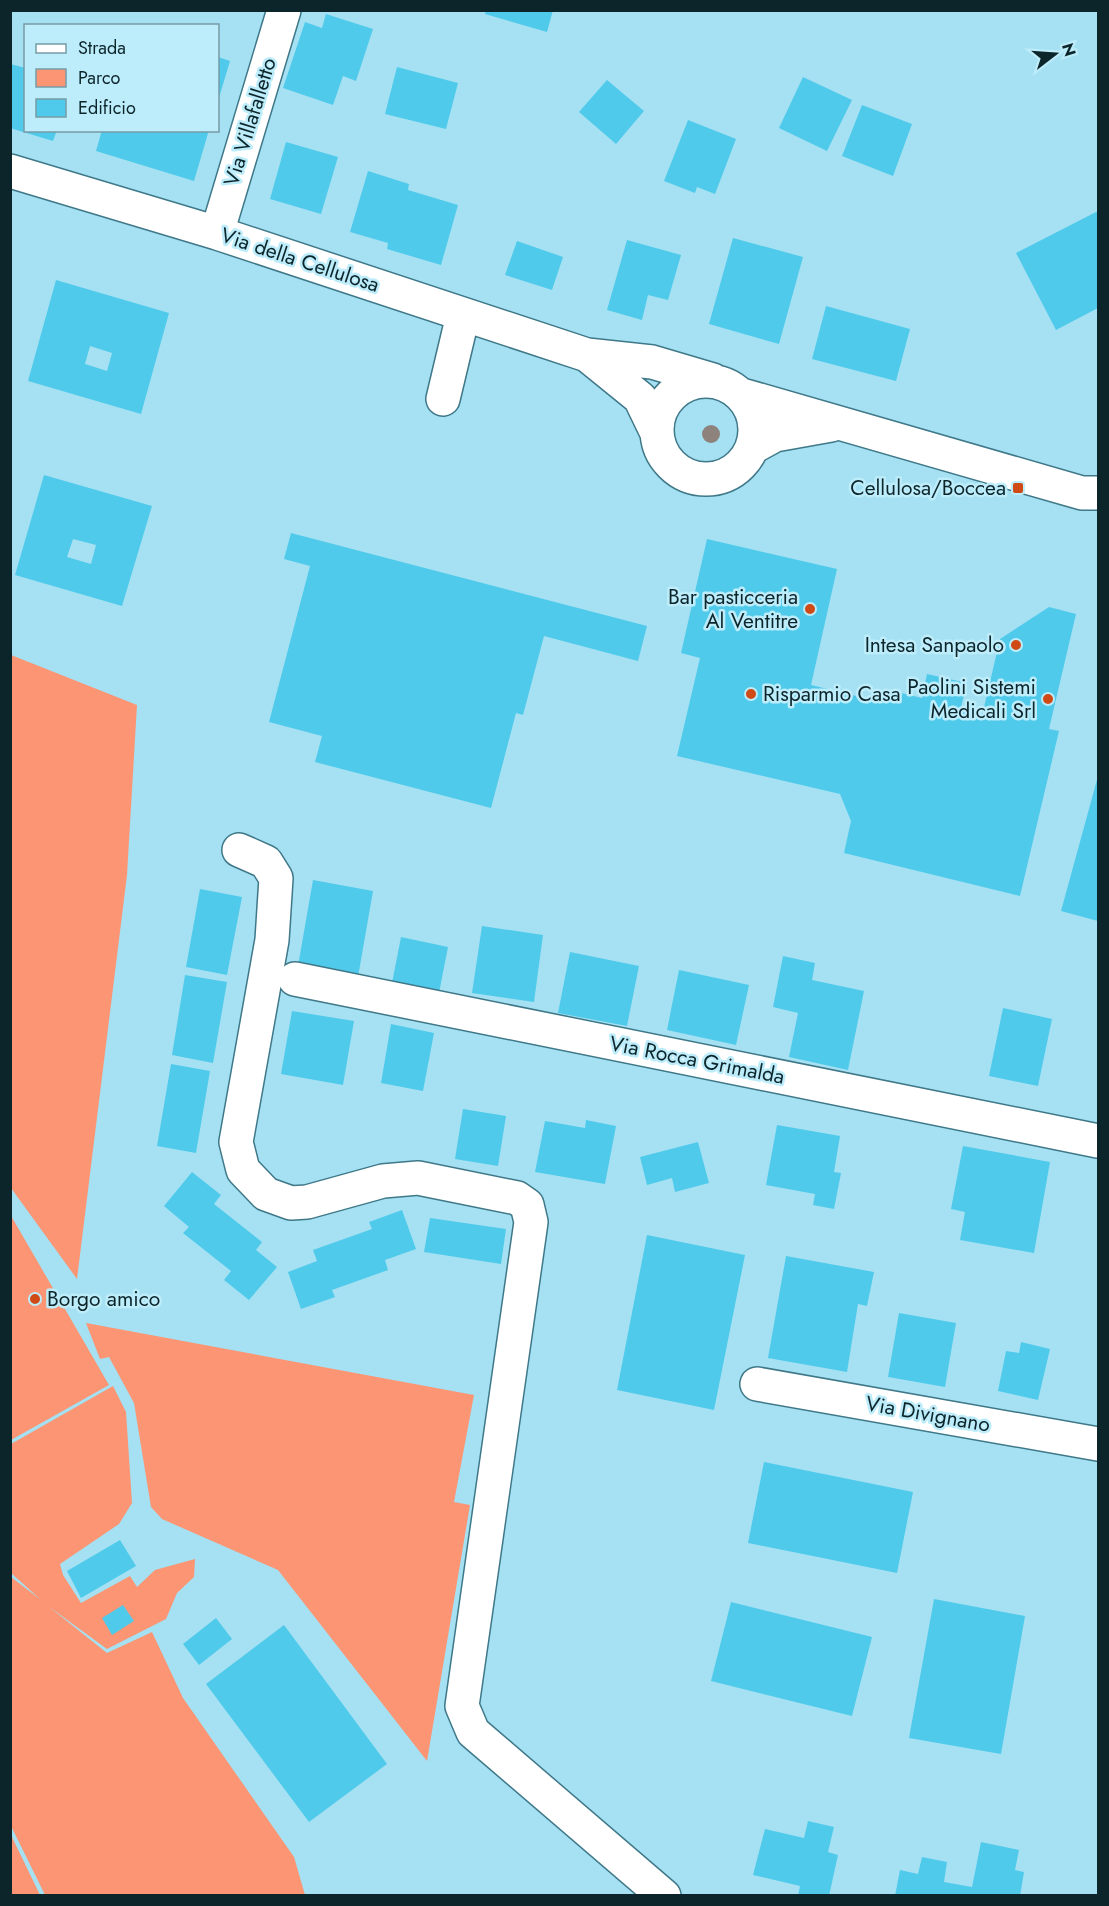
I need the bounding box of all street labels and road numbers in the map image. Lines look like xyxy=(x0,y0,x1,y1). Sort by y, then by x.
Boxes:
street label: Via Villafalletto xyxy=(216,54,284,190)
street label: Via della Cellulosa xyxy=(217,220,383,300)
street label: Via Rocca Grimalda xyxy=(607,1028,787,1092)
street label: Via Divignano xyxy=(863,1388,993,1440)

